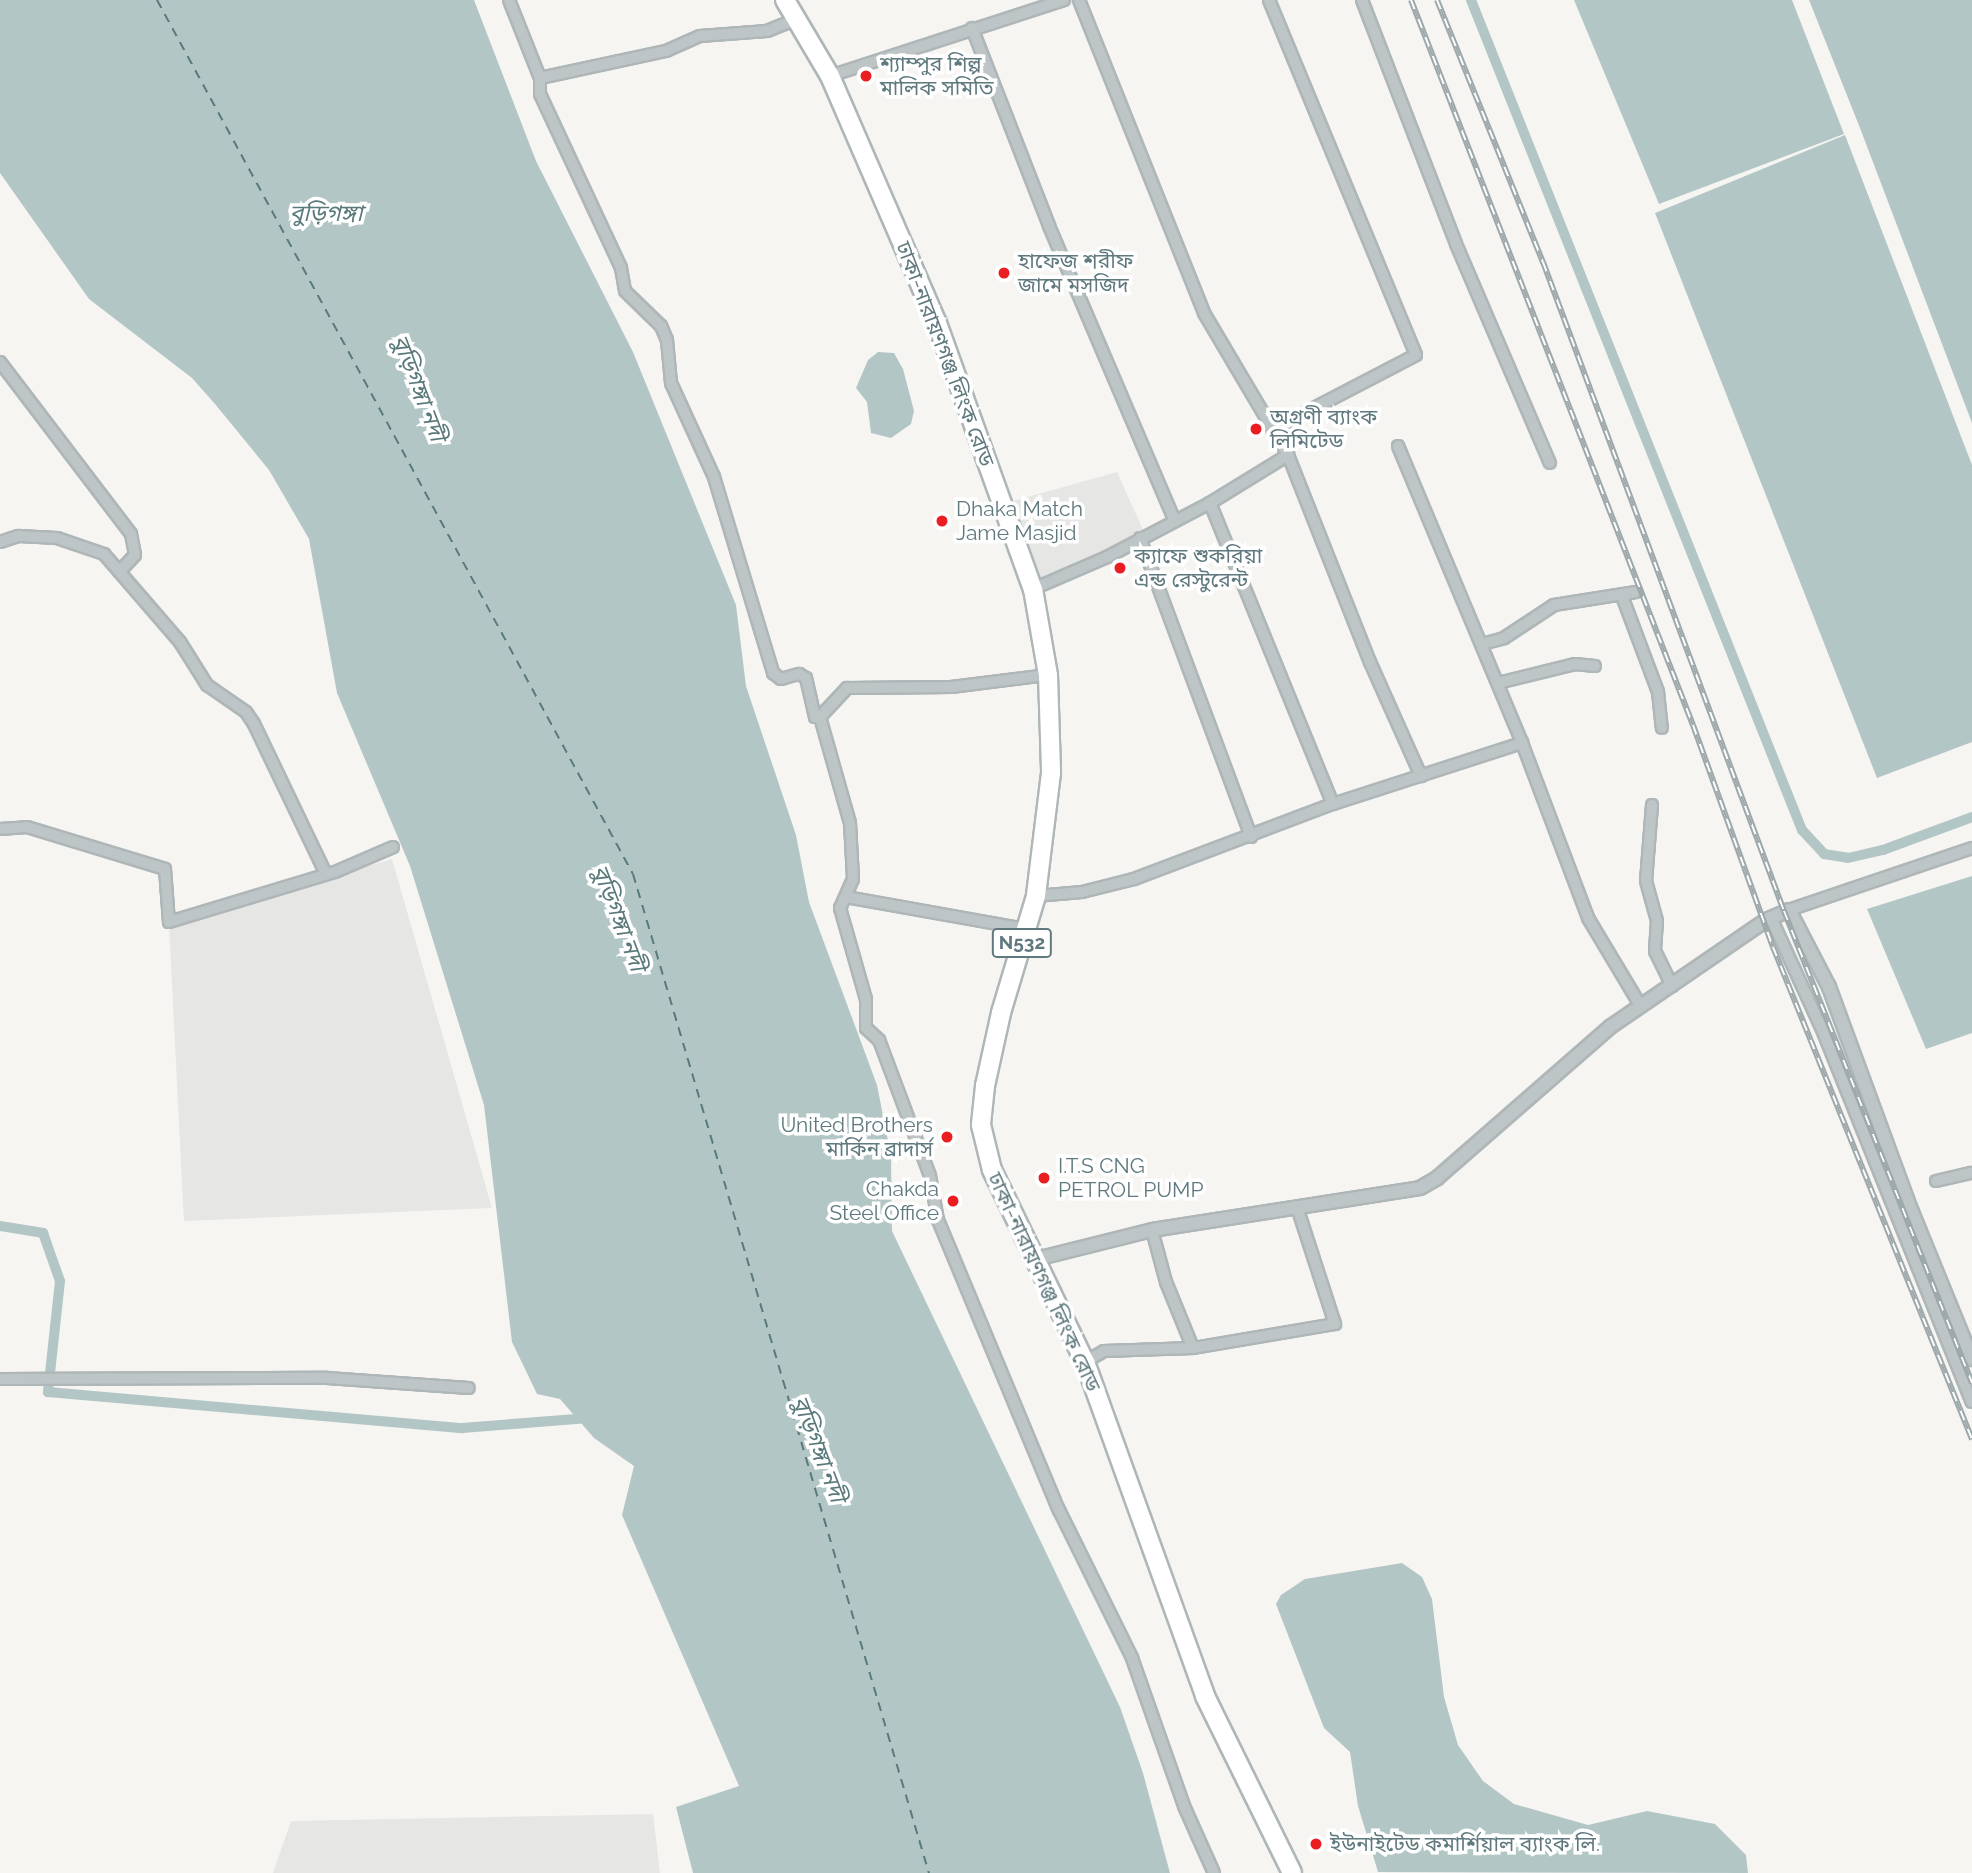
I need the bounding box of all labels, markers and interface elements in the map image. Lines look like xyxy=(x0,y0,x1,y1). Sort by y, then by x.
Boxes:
place label: শ্যাম্পুর শিল্প মালিক সমিতি xyxy=(880,51,994,101)
marker: শ্যাম্পুর শিল্প মালিক সমিতি xyxy=(858,68,874,84)
water label: বুড়িগঙ্গা xyxy=(289,199,363,227)
street label: ঢাকা-নারায়ণগঞ্জ লিংক রোড xyxy=(890,238,1000,470)
place label: হাফেজ শরীফ জামে মসজিদ xyxy=(1018,248,1133,298)
marker: হাফেজ শরীফ জামে মসজিদ xyxy=(996,265,1012,281)
water label: বুড়িগঙ্গা নদী xyxy=(386,331,452,445)
place label: অগ্রণী ব্যাংক লিমিটেড xyxy=(1270,404,1377,454)
marker: অগ্রণী ব্যাংক লিমিটেড xyxy=(1248,421,1264,437)
place label: Dhaka Match Jame Masjid xyxy=(956,496,1083,546)
marker: Dhaka Match Jame Masjid xyxy=(934,513,950,529)
place label: ক্যাফে শুকরিয়া এন্ড রেস্টুরেন্ট xyxy=(1134,543,1262,593)
marker: ক্যাফে শুকরিয়া এন্ড রেস্টুরেন্ট xyxy=(1112,560,1128,576)
water label: বুড়িগঙ্গা নদী xyxy=(586,861,652,975)
road number: N532 xyxy=(990,928,1054,959)
place label: United Brothers মার্কিন ব্রাদার্স xyxy=(780,1112,933,1162)
marker: United Brothers মার্কিন ব্রাদার্স xyxy=(939,1129,955,1145)
place label: I.T.S CNG PETROL PUMP xyxy=(1058,1153,1204,1203)
street label: ঢাকা-নারায়ণগঞ্জ লিংক রোড xyxy=(982,1168,1106,1396)
marker: I.T.S CNG PETROL PUMP xyxy=(1036,1170,1052,1186)
place label: Chakda Steel Office xyxy=(829,1176,939,1226)
marker: Chakda Steel Office xyxy=(945,1193,961,1209)
water label: বুড়িগঙ্গা নদী xyxy=(786,1392,852,1506)
place label: ইউনাইটেড কমার্শিয়াল ব্যাংক লি. xyxy=(1330,1831,1600,1857)
marker: ইউনাইটেড কমার্শিয়াল ব্যাংক লি. xyxy=(1308,1836,1324,1852)

